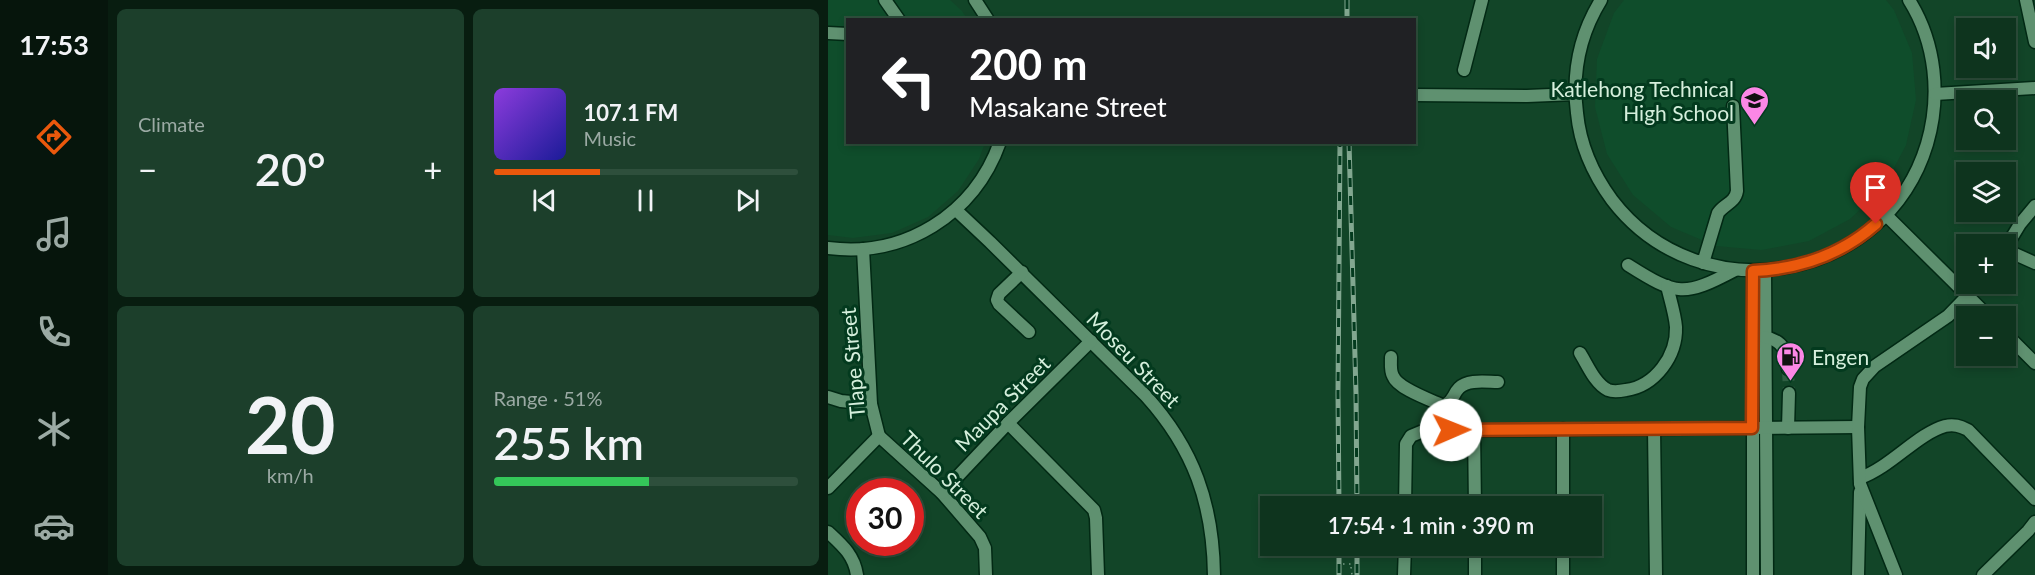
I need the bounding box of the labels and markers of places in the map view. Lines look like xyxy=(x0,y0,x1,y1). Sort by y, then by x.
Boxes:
place label: Katlehong Technical High School xyxy=(1550,76,1734,125)
school or university icon: Katlehong Technical High School xyxy=(1739,84,1771,126)
pin xyxy=(1850,162,1901,224)
fuel station icon: Engen xyxy=(1775,340,1807,382)
place label: Engen xyxy=(1812,344,1869,369)

